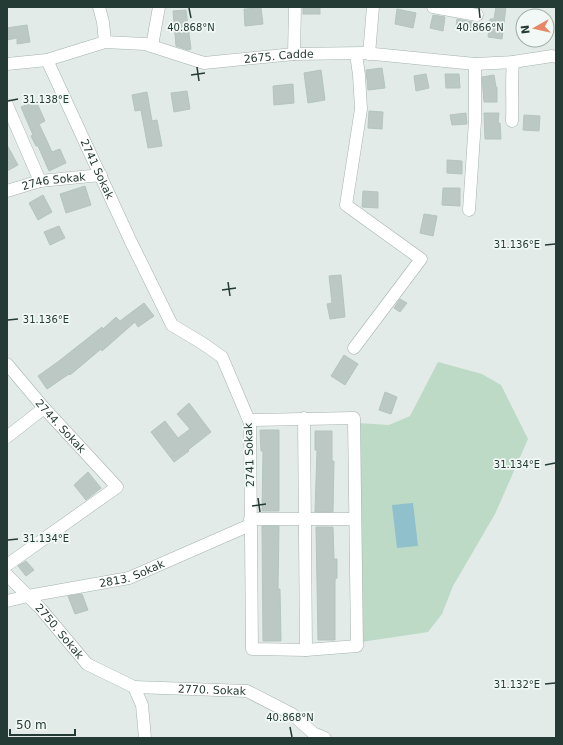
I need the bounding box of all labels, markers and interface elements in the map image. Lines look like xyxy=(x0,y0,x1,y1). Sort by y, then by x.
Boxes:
north arrow xyxy=(515,8,555,48)
text: 40.868°N xyxy=(167,22,215,33)
text: 40.866°N xyxy=(456,22,504,33)
text: N xyxy=(519,24,533,35)
street label: 2675. Cadde xyxy=(243,48,314,66)
text: 31.138°E xyxy=(23,94,69,105)
street label: 2741 Sokak xyxy=(77,137,117,202)
street label: 2746 Sokak xyxy=(20,170,87,193)
text: 31.136°E xyxy=(494,239,540,250)
text: 31.136°E xyxy=(23,314,69,325)
street label: 2744. Sokak xyxy=(33,397,89,456)
street label: 2741 Sokak xyxy=(242,422,257,487)
text: 31.134°E xyxy=(494,459,540,470)
text: 31.134°E xyxy=(23,533,69,544)
street label: 2813. Sokak xyxy=(98,557,167,590)
street label: 2750. Sokak xyxy=(32,601,86,662)
text: 31.132°E xyxy=(494,679,540,690)
street label: 2770. Sokak xyxy=(178,683,247,698)
scale bar xyxy=(10,711,75,737)
text: 40.868°N xyxy=(266,712,314,723)
text: 50 m xyxy=(16,718,47,732)

